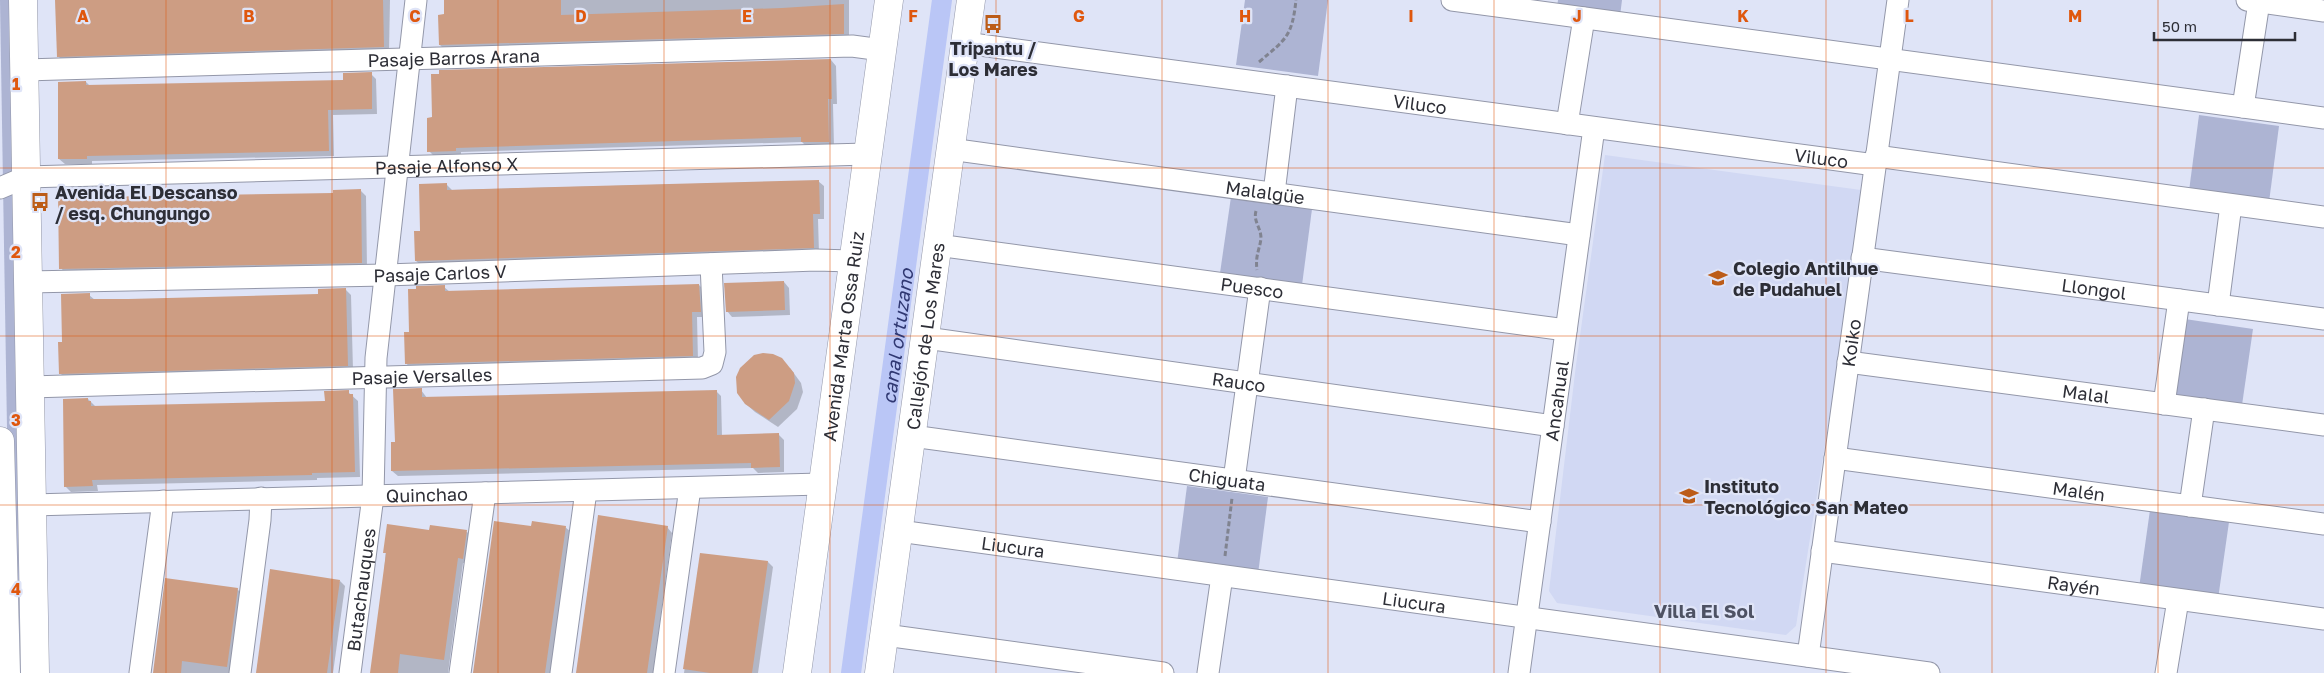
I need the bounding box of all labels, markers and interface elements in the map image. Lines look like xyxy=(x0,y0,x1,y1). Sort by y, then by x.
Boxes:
text: A xyxy=(77,6,89,26)
text: B xyxy=(243,6,255,26)
text: C xyxy=(409,6,421,26)
text: D xyxy=(575,6,587,26)
text: E xyxy=(742,6,752,26)
text: F xyxy=(908,6,918,26)
text: G xyxy=(1073,6,1085,26)
text: H xyxy=(1239,6,1251,26)
text: I xyxy=(1408,6,1414,26)
text: J xyxy=(1572,6,1582,26)
text: K xyxy=(1737,6,1749,26)
text: L xyxy=(1904,6,1914,26)
text: M xyxy=(2068,6,2082,26)
scale bar xyxy=(2154,10,2295,42)
bus stop icon: Tripantu / Los Mares xyxy=(982,13,1004,35)
text: 50 m xyxy=(2162,17,2197,35)
place label: Tripantu / Los Mares xyxy=(948,37,1038,80)
street label: Pasaje Barros Arana xyxy=(367,44,540,71)
text: 1 xyxy=(12,74,20,94)
street label: Viluco xyxy=(1392,89,1448,118)
street label: Viluco xyxy=(1793,143,1850,172)
street label: Pasaje Alfonso X xyxy=(375,153,519,178)
street label: Malalgüe xyxy=(1224,176,1306,208)
place label: Avenida El Descanso / esq. Chungungo xyxy=(55,181,238,224)
bus stop icon: Avenida El Descanso / esq. Chungungo xyxy=(29,191,51,213)
street label: Avenida Marta Ossa Ruiz xyxy=(818,230,868,442)
street label: Callejón de Los Mares xyxy=(901,241,949,431)
text: 2 xyxy=(11,242,21,262)
place label: Colegio Antilhue de Pudahuel xyxy=(1733,257,1879,300)
street label: Pasaje Carlos V xyxy=(373,260,507,286)
water label: canal ortuzano xyxy=(876,265,917,405)
school or university icon: Colegio Antilhue de Pudahuel xyxy=(1707,267,1729,289)
street label: Puesco xyxy=(1219,272,1285,303)
street label: Llongol xyxy=(2060,273,2128,304)
street label: Koiko xyxy=(1837,317,1865,368)
street label: Ancahual xyxy=(1540,359,1573,442)
street label: Pasaje Versalles xyxy=(351,363,493,389)
street label: Rauco xyxy=(1211,367,1267,397)
street label: Malal xyxy=(2061,379,2111,408)
text: 3 xyxy=(11,410,21,430)
street label: Chiguata xyxy=(1187,463,1267,495)
place label: Instituto Tecnológico San Mateo xyxy=(1704,475,1908,518)
street label: Malén xyxy=(2051,476,2106,505)
street label: Quinchao xyxy=(386,482,468,507)
school or university icon: Instituto Tecnológico San Mateo xyxy=(1678,485,1700,507)
street label: Butachauques xyxy=(342,527,380,653)
street label: Liucura xyxy=(980,531,1046,562)
street label: Rayén xyxy=(2046,571,2102,600)
text: 4 xyxy=(11,579,21,599)
street label: Liucura xyxy=(1381,587,1447,617)
district label: Villa El Sol xyxy=(1654,599,1754,622)

